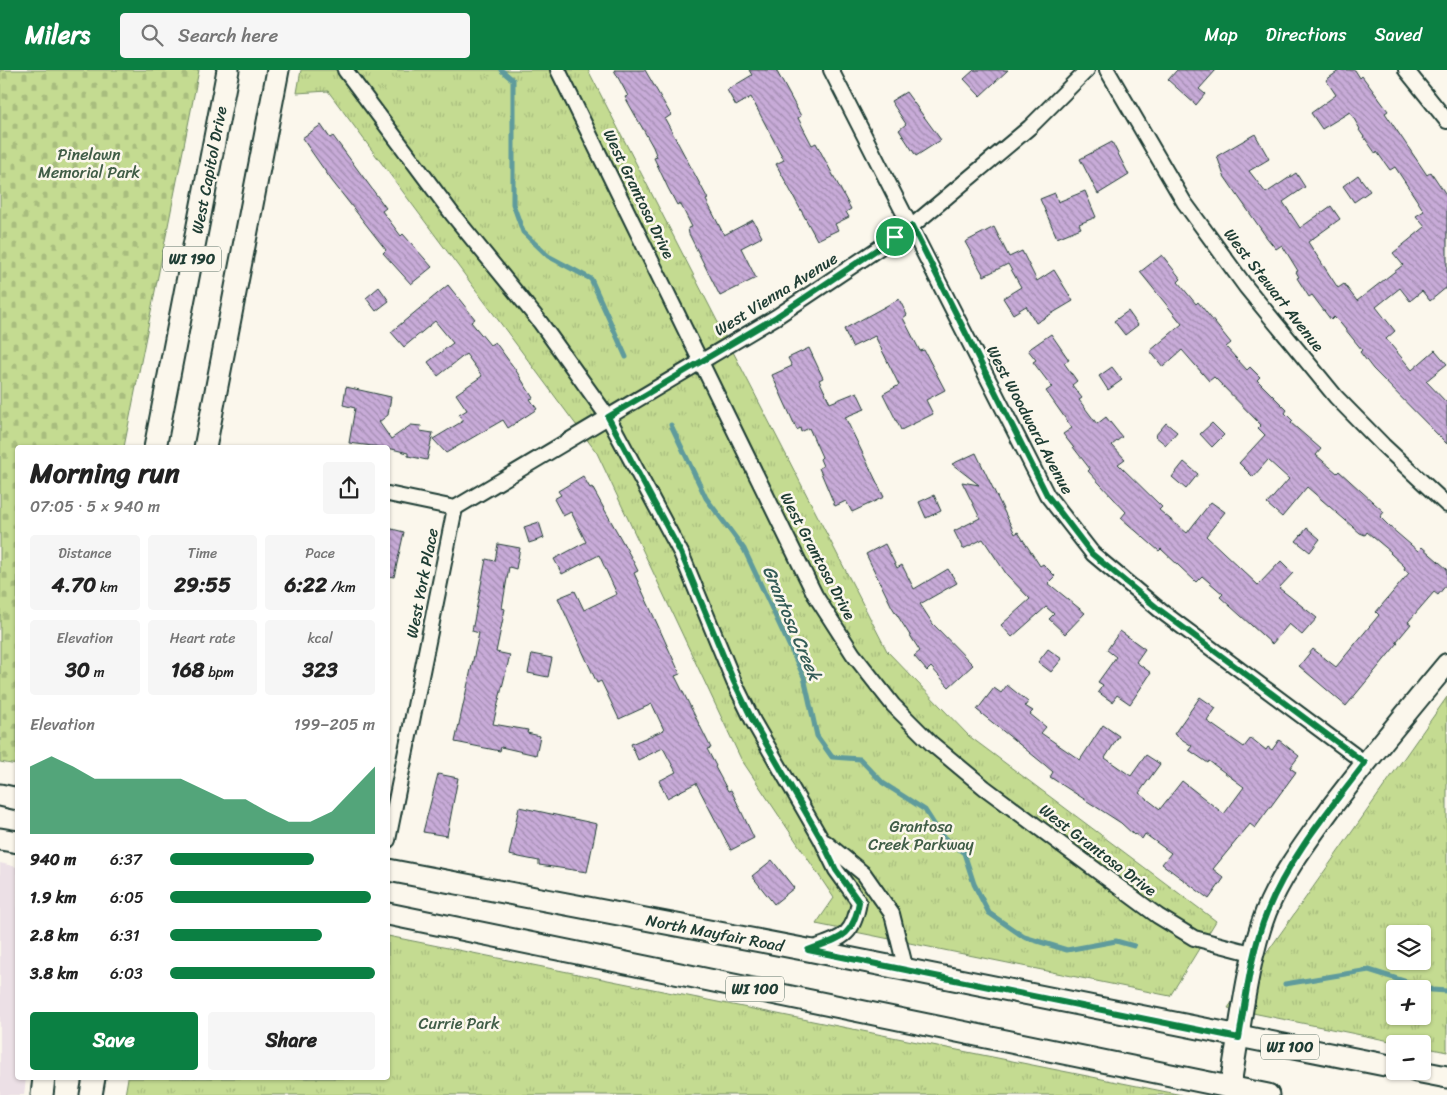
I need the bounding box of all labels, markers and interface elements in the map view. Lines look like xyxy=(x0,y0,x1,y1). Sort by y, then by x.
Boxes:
search box xyxy=(120,13,470,58)
text: Milers xyxy=(25,14,90,56)
text: Search here xyxy=(178,19,278,52)
text: Map xyxy=(1205,19,1238,51)
text: Directions xyxy=(1266,19,1347,51)
text: Saved xyxy=(1375,19,1422,51)
icon: search xyxy=(138,21,166,49)
street label: West Capitol Drive xyxy=(182,103,236,236)
street label: West Grantosa Drive xyxy=(595,124,683,264)
park label: Pinelawn Memorial Park xyxy=(38,140,141,187)
pin xyxy=(874,216,916,258)
street label: West Stewart Avenue xyxy=(1216,222,1332,359)
icon: arrive xyxy=(881,223,909,251)
street label: West Vienna Avenue xyxy=(708,244,844,344)
road number: WI 190 xyxy=(163,246,221,272)
street label: West Woodward Avenue xyxy=(978,340,1082,500)
text: Morning run xyxy=(30,448,180,497)
button: share xyxy=(323,462,375,514)
street label: West Grantosa Drive xyxy=(772,487,864,626)
text: 07:05 · 5 × 940 m xyxy=(30,492,160,521)
street label: West York Place xyxy=(397,526,447,640)
text: Distance xyxy=(58,541,111,566)
text: Time xyxy=(188,541,217,566)
text: Pace xyxy=(305,541,335,566)
water label: Grantosa Creek xyxy=(753,560,831,687)
text: 4.70 xyxy=(52,566,96,604)
text: 29:55 xyxy=(174,566,231,604)
text: 6:22 xyxy=(285,566,327,604)
text: km xyxy=(96,575,118,600)
text: /km xyxy=(327,575,356,600)
text: Elevation xyxy=(56,626,113,651)
text: Heart rate xyxy=(170,626,235,651)
text: kcal xyxy=(307,626,333,651)
text: 30 xyxy=(65,651,90,689)
text: 168 xyxy=(171,651,205,689)
text: 323 xyxy=(303,651,338,689)
text: m xyxy=(90,660,104,685)
text: bpm xyxy=(205,660,234,685)
text: Elevation xyxy=(30,710,95,739)
text: 199–205 m xyxy=(294,710,375,739)
street label: West Grantosa Drive xyxy=(1033,796,1164,904)
park label: Grantosa Creek Parkway xyxy=(868,812,975,859)
text: 940 m xyxy=(30,845,76,874)
text: 6:37 xyxy=(110,845,142,874)
text: 1.9 km xyxy=(30,883,76,912)
text: 6:05 xyxy=(110,883,144,912)
street label: North Mayfair Road xyxy=(644,905,788,961)
text: 2.8 km xyxy=(30,921,79,950)
text: 6:31 xyxy=(110,921,140,950)
map controls xyxy=(1386,925,1431,1080)
button: layers xyxy=(1386,925,1431,970)
text: 3.8 km xyxy=(30,959,78,988)
text: 6:03 xyxy=(110,959,143,988)
road number: WI 100 xyxy=(726,976,784,1002)
button: + xyxy=(1386,980,1431,1025)
park label: Currie Park xyxy=(419,1009,500,1038)
button: Save xyxy=(30,1012,198,1070)
button: Share xyxy=(208,1012,375,1070)
road number: WI 100 xyxy=(1261,1034,1319,1060)
button: − xyxy=(1386,1035,1431,1080)

